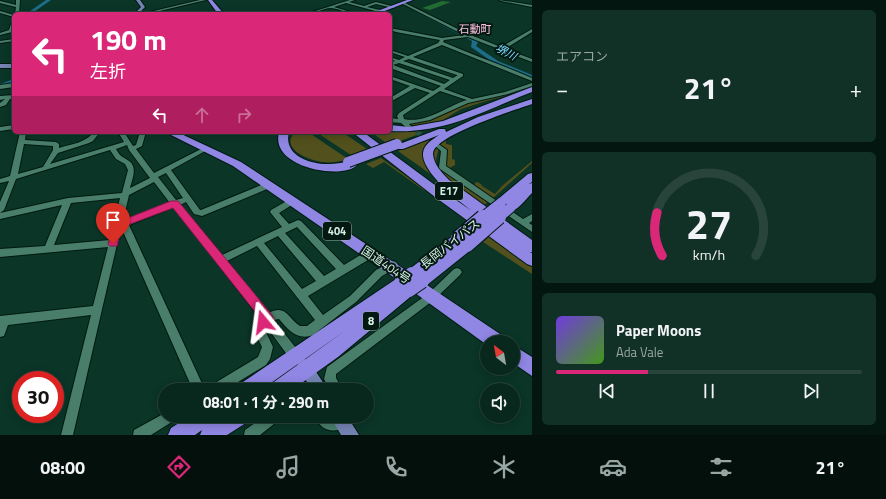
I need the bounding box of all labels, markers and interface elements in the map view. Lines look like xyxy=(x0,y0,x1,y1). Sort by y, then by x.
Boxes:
text: 190 m xyxy=(90,18,167,61)
district label: 石動町 xyxy=(459,21,492,37)
icon: left xyxy=(24,28,76,80)
water label: 堺川 xyxy=(493,40,520,65)
text: エアコン xyxy=(556,46,608,66)
text: 左折 xyxy=(90,58,126,85)
text: 21° xyxy=(684,65,734,111)
text: − xyxy=(556,72,568,106)
text: + xyxy=(850,72,862,106)
icon: left xyxy=(149,104,171,126)
icon: ahead xyxy=(191,104,213,126)
icon: right xyxy=(233,104,255,126)
road number: E17 xyxy=(435,182,463,200)
text: 27 xyxy=(686,191,732,254)
pin xyxy=(96,203,130,244)
icon: arrive xyxy=(102,209,124,231)
street label: 長岡バイパス xyxy=(416,214,484,273)
road number: 404 xyxy=(323,222,351,240)
street label: 国道404号 xyxy=(358,241,415,288)
text: km/h xyxy=(693,243,725,265)
position arrow xyxy=(242,301,284,343)
road number: 8 xyxy=(363,312,379,330)
text: Paper Moons xyxy=(616,319,701,342)
north arrow xyxy=(480,335,520,375)
map controls xyxy=(480,335,520,423)
text: Ada Vale xyxy=(616,342,663,362)
speed limit sign: 30 xyxy=(12,371,64,423)
icon: previous xyxy=(596,380,618,402)
icon: pause xyxy=(698,380,720,402)
icon: next xyxy=(800,380,822,402)
button: sound xyxy=(480,383,520,423)
text: 08:01 · 1 分 · 290 m xyxy=(203,391,329,414)
icon: directions xyxy=(165,453,193,481)
icon: music xyxy=(274,453,302,481)
icon: phone xyxy=(382,453,410,481)
icon: climate xyxy=(490,453,518,481)
icon: car xyxy=(599,453,627,481)
icon: filters xyxy=(707,453,735,481)
text: 08:00 xyxy=(40,454,85,481)
text: 21° xyxy=(816,454,846,481)

